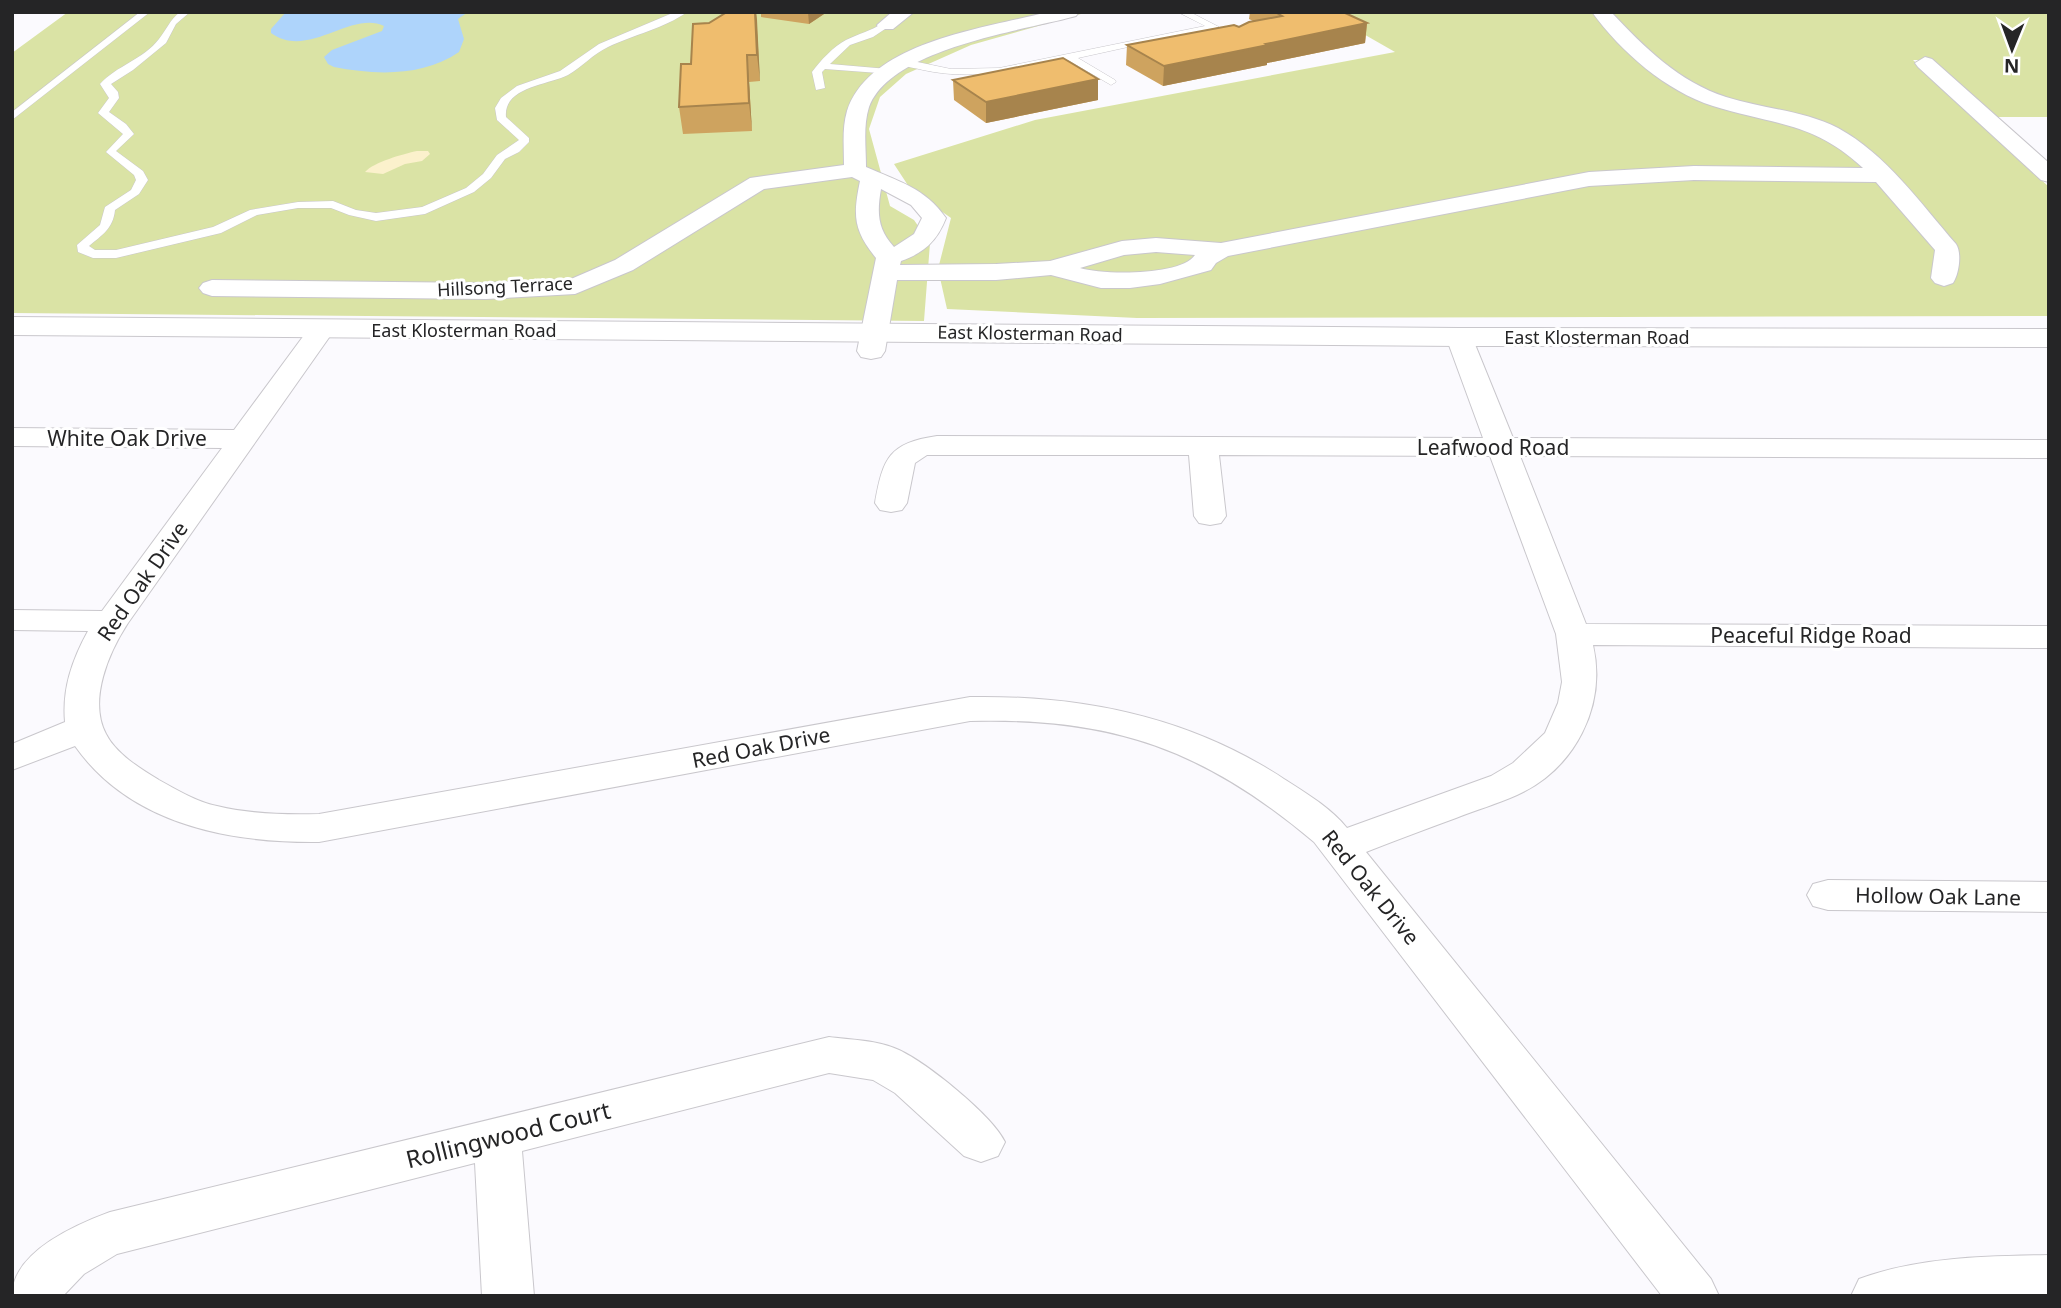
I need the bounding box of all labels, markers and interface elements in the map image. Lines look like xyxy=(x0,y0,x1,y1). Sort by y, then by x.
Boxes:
north arrow xyxy=(1977,14,2047,84)
text: N xyxy=(2004,53,2020,79)
street label: Hillsong Terrace xyxy=(436,270,574,302)
street label: East Klosterman Road xyxy=(371,318,557,342)
street label: East Klosterman Road xyxy=(937,319,1123,347)
street label: East Klosterman Road xyxy=(1504,325,1690,349)
street label: White Oak Drive xyxy=(47,424,207,452)
street label: Leafwood Road xyxy=(1417,433,1569,461)
street label: Red Oak Drive xyxy=(90,516,194,646)
street label: Peaceful Ridge Road xyxy=(1710,621,1912,649)
street label: Red Oak Drive xyxy=(690,720,832,774)
street label: Red Oak Drive xyxy=(1316,824,1426,950)
street label: Hollow Oak Lane xyxy=(1855,881,2021,911)
street label: Rollingwood Court xyxy=(402,1093,614,1175)

